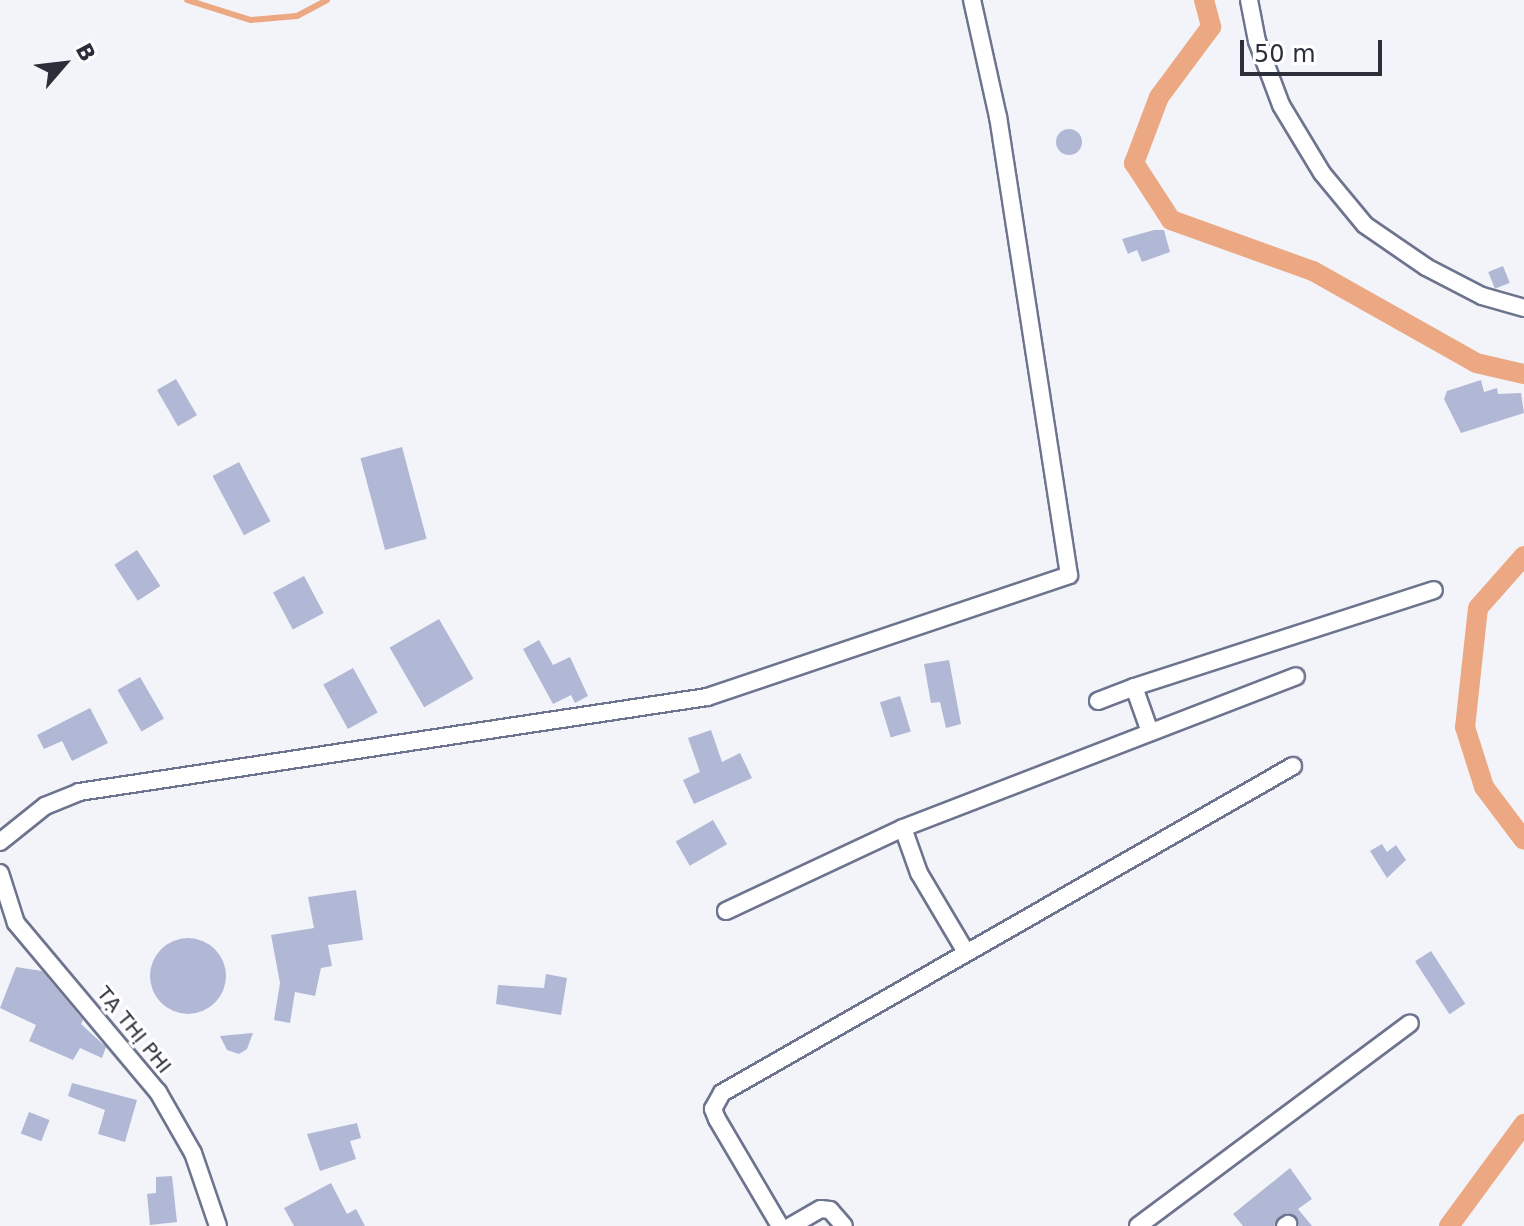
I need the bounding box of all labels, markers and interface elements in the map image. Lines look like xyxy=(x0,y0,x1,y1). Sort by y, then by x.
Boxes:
north arrow xyxy=(24,24,104,104)
scale bar xyxy=(1244,24,1386,74)
text: B xyxy=(71,39,101,66)
text: 50 m xyxy=(1254,40,1316,68)
street label: TẠ THỊ PHI xyxy=(92,982,176,1078)

